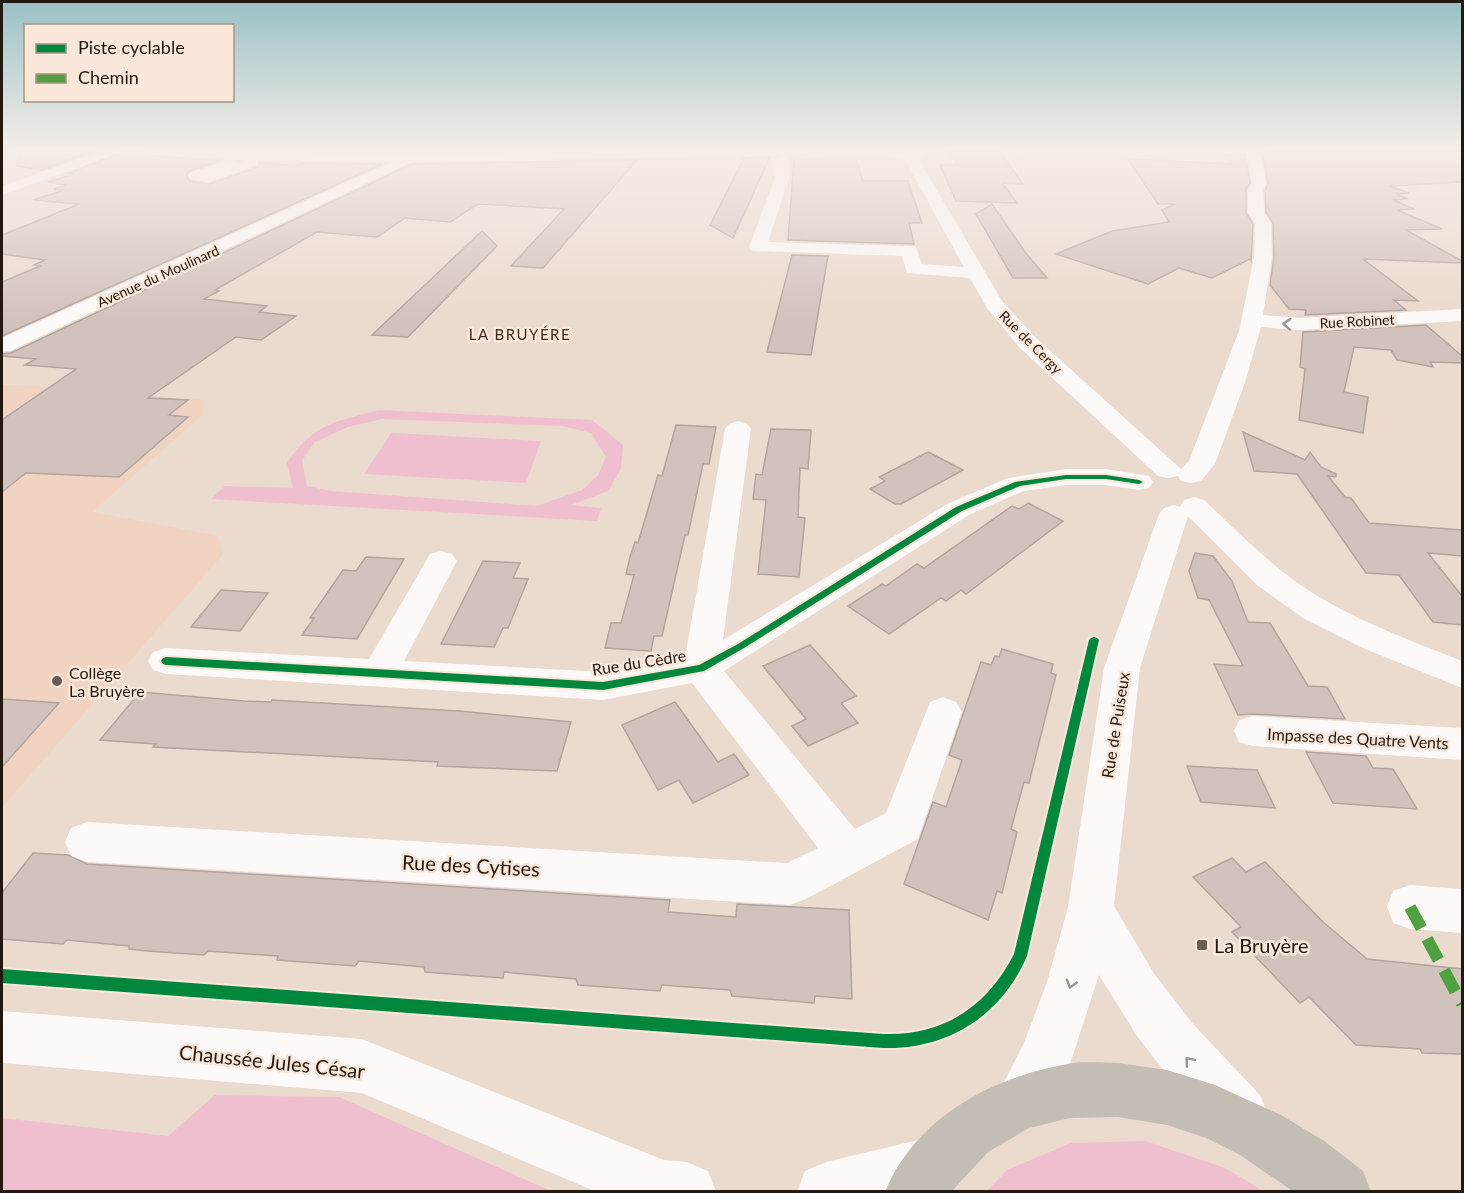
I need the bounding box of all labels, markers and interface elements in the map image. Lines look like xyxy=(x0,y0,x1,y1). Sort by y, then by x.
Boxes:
legend xyxy=(24,24,234,102)
text: Piste cyclable xyxy=(78,36,185,58)
text: Chemin xyxy=(78,66,139,88)
street label: Avenue du Moulinard xyxy=(94,241,222,311)
street label: Rue de Cergy xyxy=(996,307,1067,378)
street label: Rue Robinet xyxy=(1319,311,1395,331)
one-way arrow xyxy=(1282,317,1291,330)
district label: LA BRUYÉRE xyxy=(469,325,571,343)
street label: Rue du Cèdre xyxy=(591,645,687,679)
place label: Collège La Bruyère xyxy=(69,663,145,700)
street label: Rue de Puiseux xyxy=(1097,671,1133,779)
marker: Collège La Bruyère xyxy=(50,674,64,688)
street label: Impasse des Quatre Vents xyxy=(1267,724,1449,752)
street label: Rue des Cytises xyxy=(401,849,541,881)
place label: La Bruyère xyxy=(1214,933,1309,957)
marker: La Bruyère xyxy=(1195,938,1209,952)
one-way arrow xyxy=(1066,978,1078,989)
street label: Chaussée Jules César xyxy=(178,1039,367,1083)
one-way arrow xyxy=(1186,1057,1197,1068)

